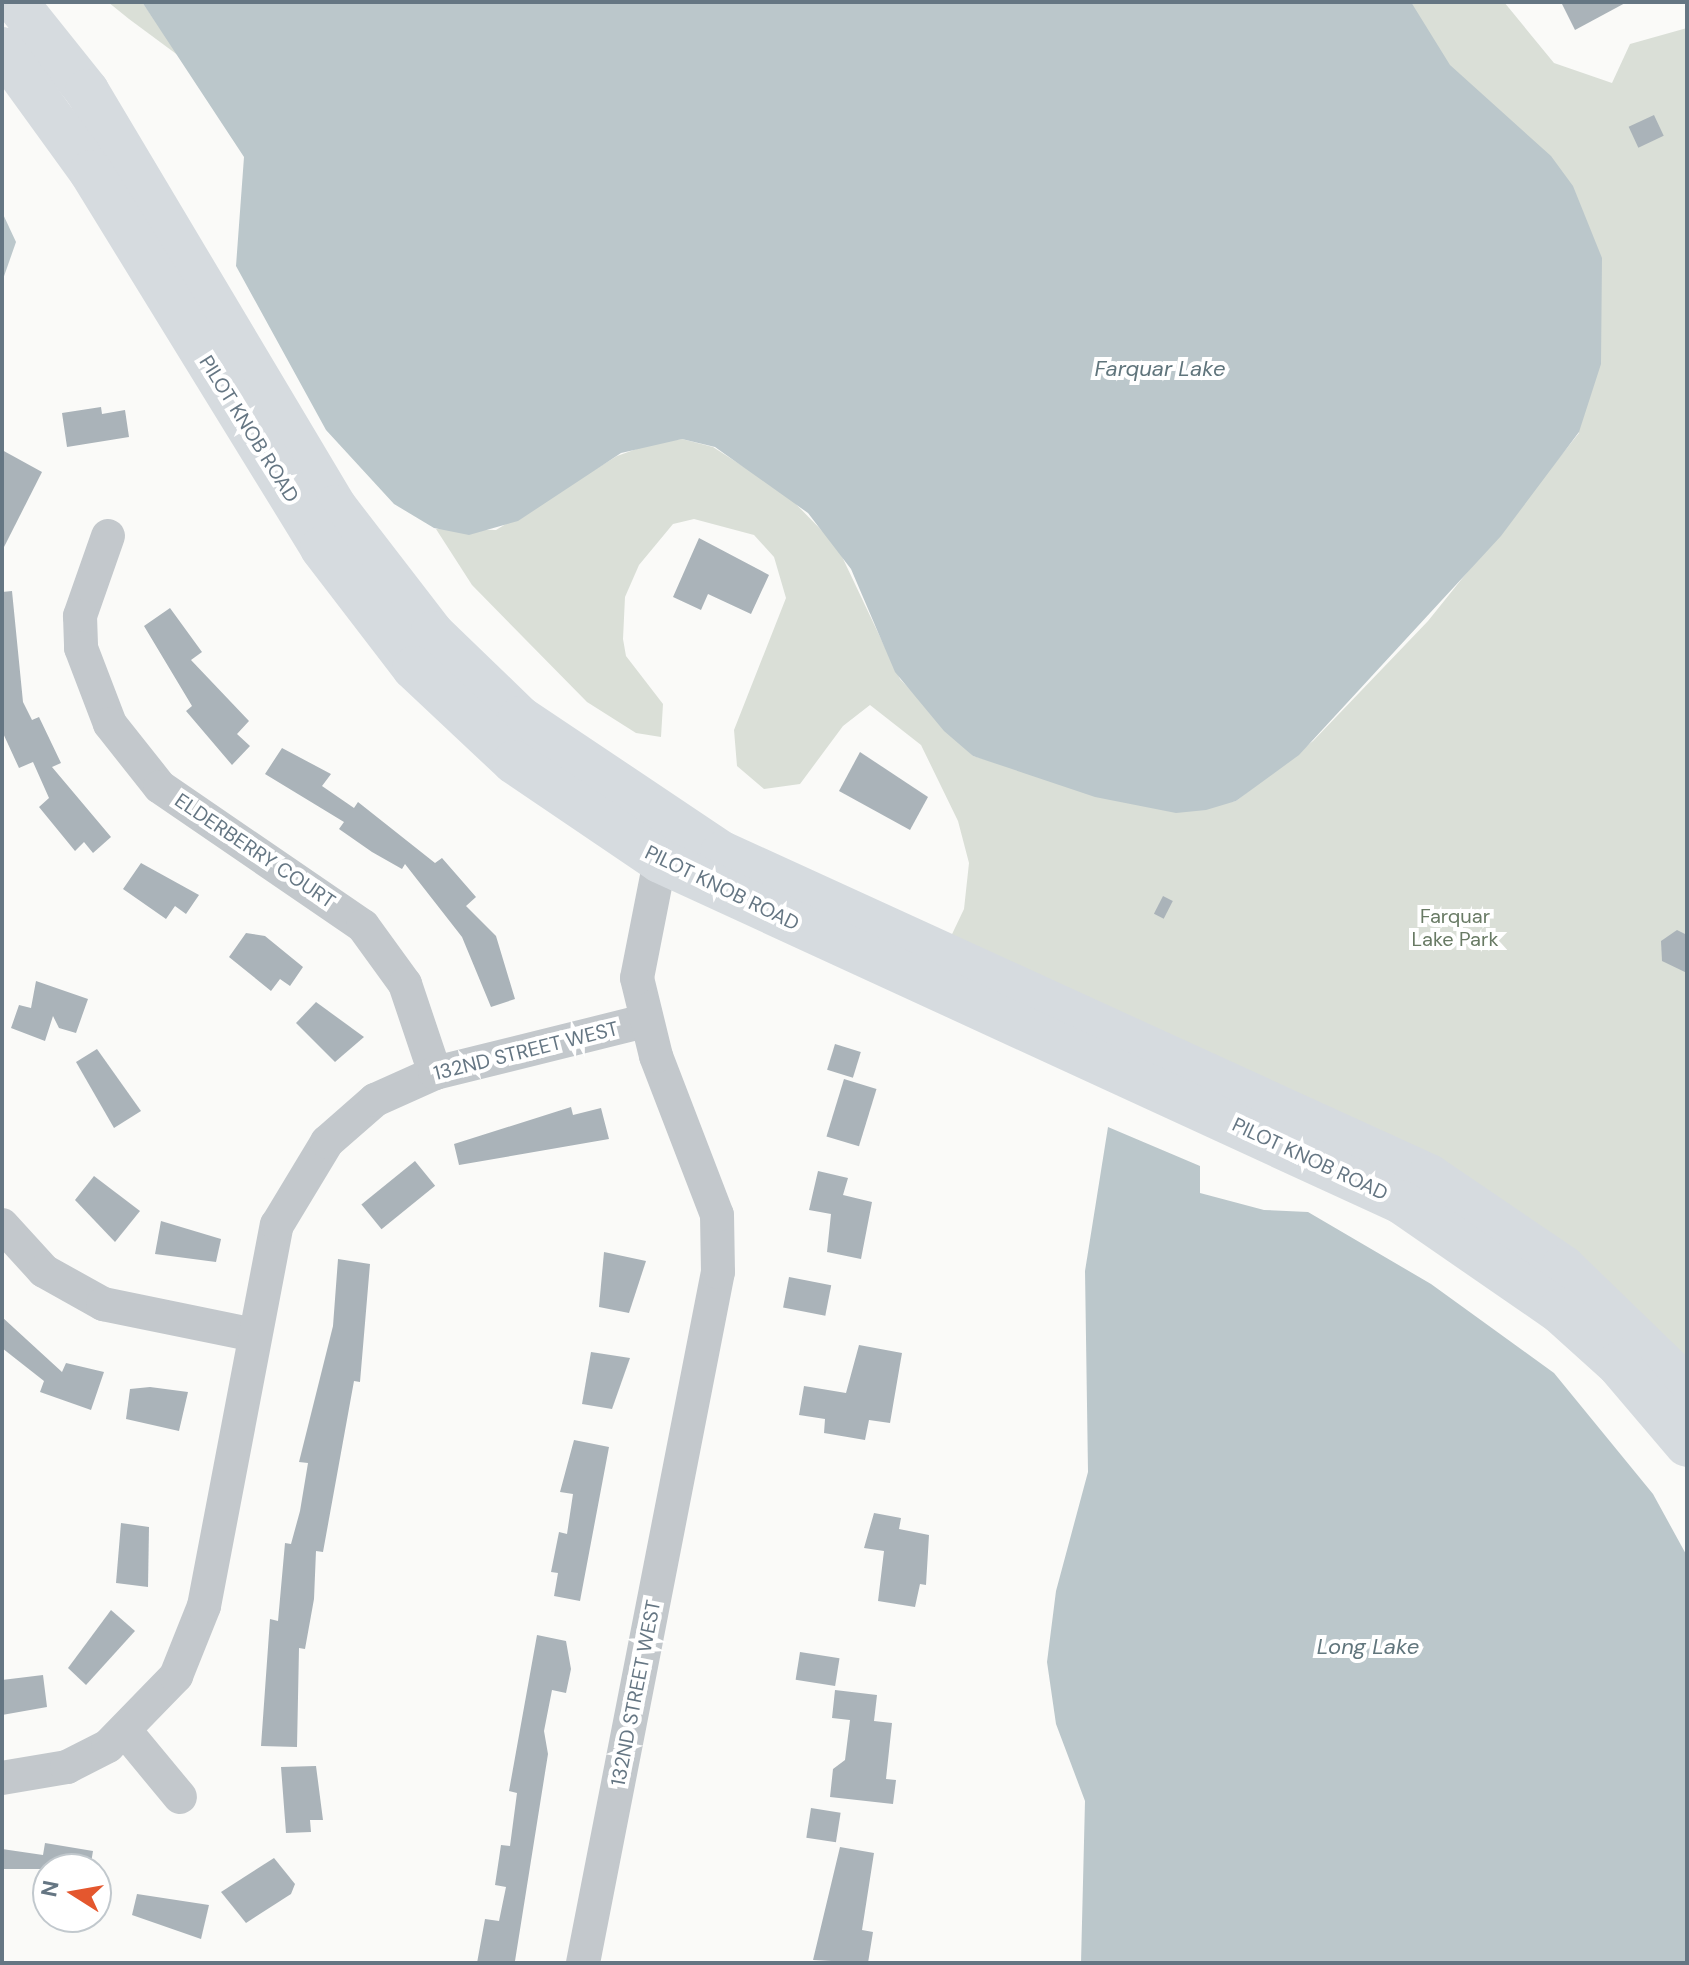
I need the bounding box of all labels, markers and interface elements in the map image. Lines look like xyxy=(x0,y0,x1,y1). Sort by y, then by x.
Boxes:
street label: PILOT KNOB ROAD xyxy=(194,351,304,507)
water label: Farquar Lake xyxy=(1095,356,1225,382)
street label: ELDERBERRY COURT xyxy=(170,788,340,914)
street label: PILOT KNOB ROAD xyxy=(641,840,803,936)
park label: Farquar Lake Park xyxy=(1412,905,1498,952)
street label: 132ND STREET WEST xyxy=(431,1016,621,1086)
street label: PILOT KNOB ROAD xyxy=(1229,1113,1391,1205)
street label: 132ND STREET WEST xyxy=(606,1598,666,1788)
water label: Long Lake xyxy=(1317,1634,1419,1660)
north arrow xyxy=(32,1853,112,1933)
text: N xyxy=(34,1878,66,1899)

